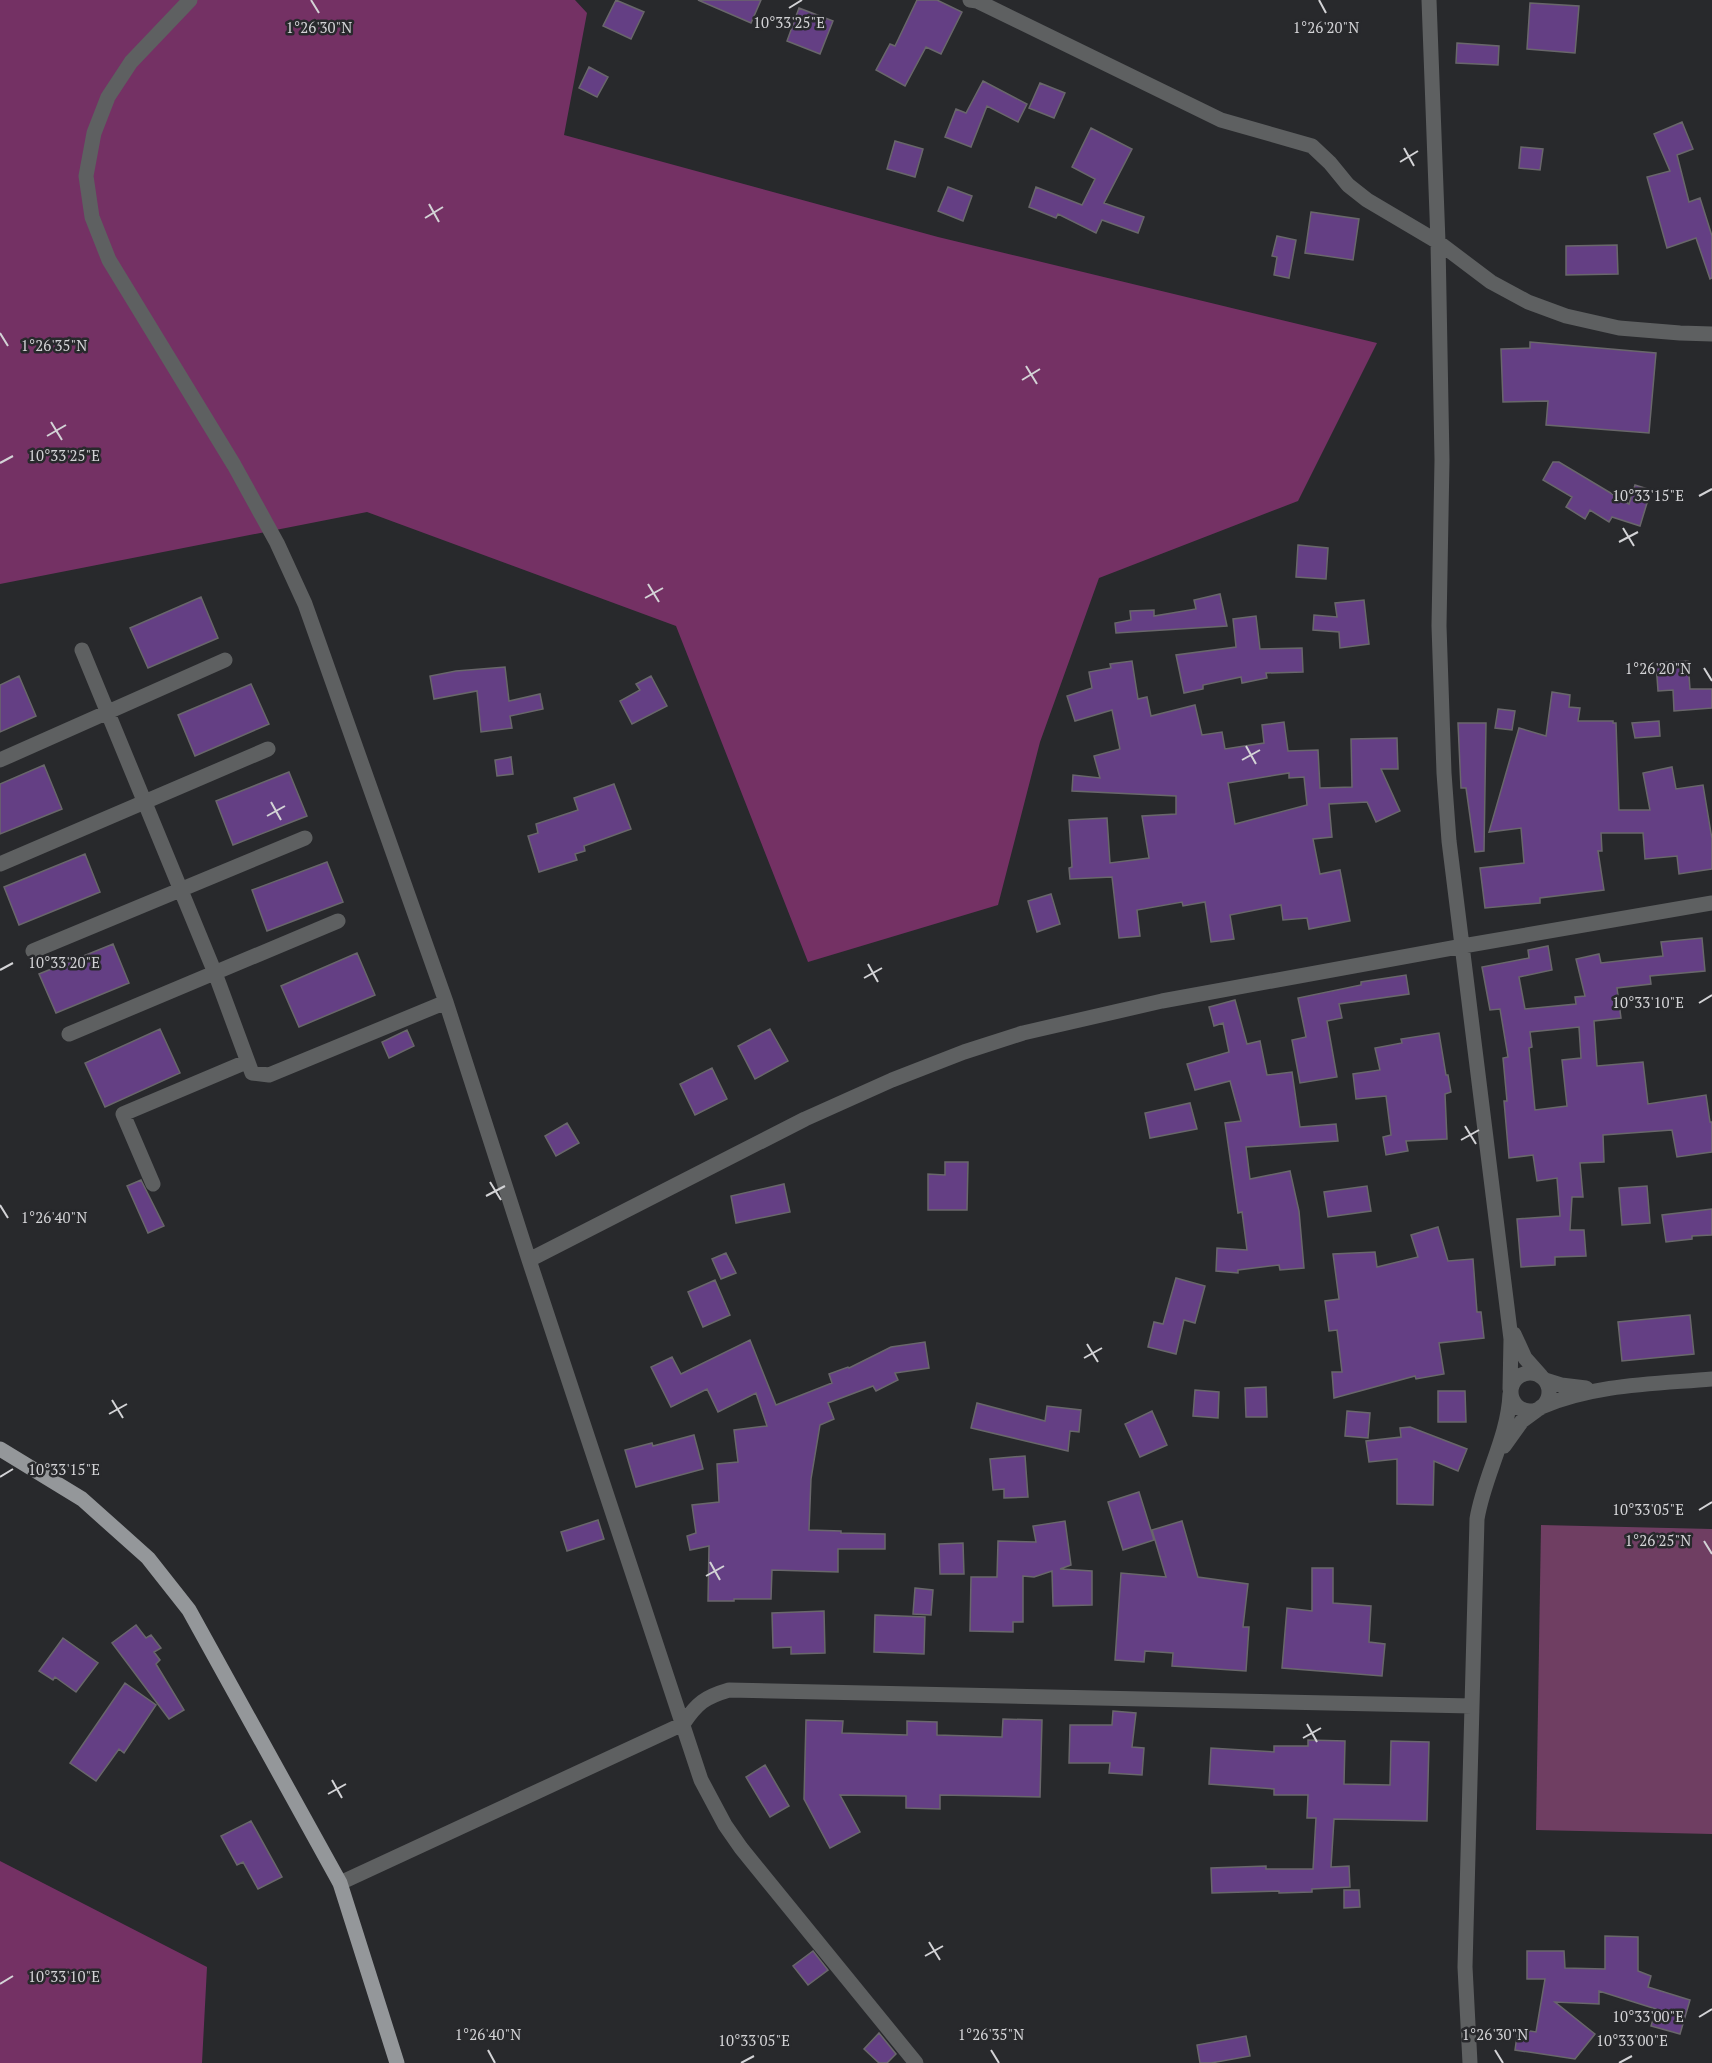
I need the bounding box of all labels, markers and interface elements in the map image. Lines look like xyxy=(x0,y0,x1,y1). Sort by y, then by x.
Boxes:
text: 10°33'25"E xyxy=(753,12,825,32)
text: 1°26'30"N xyxy=(286,17,352,37)
text: 1°26'20"N xyxy=(1293,17,1359,37)
text: 1°26'35"N xyxy=(21,335,87,355)
text: 10°33'25"E xyxy=(28,445,100,465)
text: 10°33'15"E xyxy=(1612,485,1684,505)
text: 1°26'20"N xyxy=(1625,658,1691,678)
text: 10°33'20"E xyxy=(28,952,100,972)
text: 10°33'10"E xyxy=(1612,992,1684,1012)
text: 1°26'40"N xyxy=(21,1207,87,1227)
text: 10°33'15"E xyxy=(28,1459,100,1479)
text: 10°33'05"E xyxy=(1612,1499,1684,1519)
text: 1°26'25"N xyxy=(1625,1530,1691,1550)
text: 10°33'10"E xyxy=(28,1966,100,1986)
text: 10°33'00"E xyxy=(1612,2006,1684,2026)
text: 1°26'40"N xyxy=(455,2024,521,2044)
text: 1°26'35"N xyxy=(958,2024,1024,2044)
text: 1°26'30"N xyxy=(1462,2024,1528,2044)
text: 10°33'05"E xyxy=(718,2030,790,2050)
text: 10°33'00"E xyxy=(1596,2030,1668,2050)

